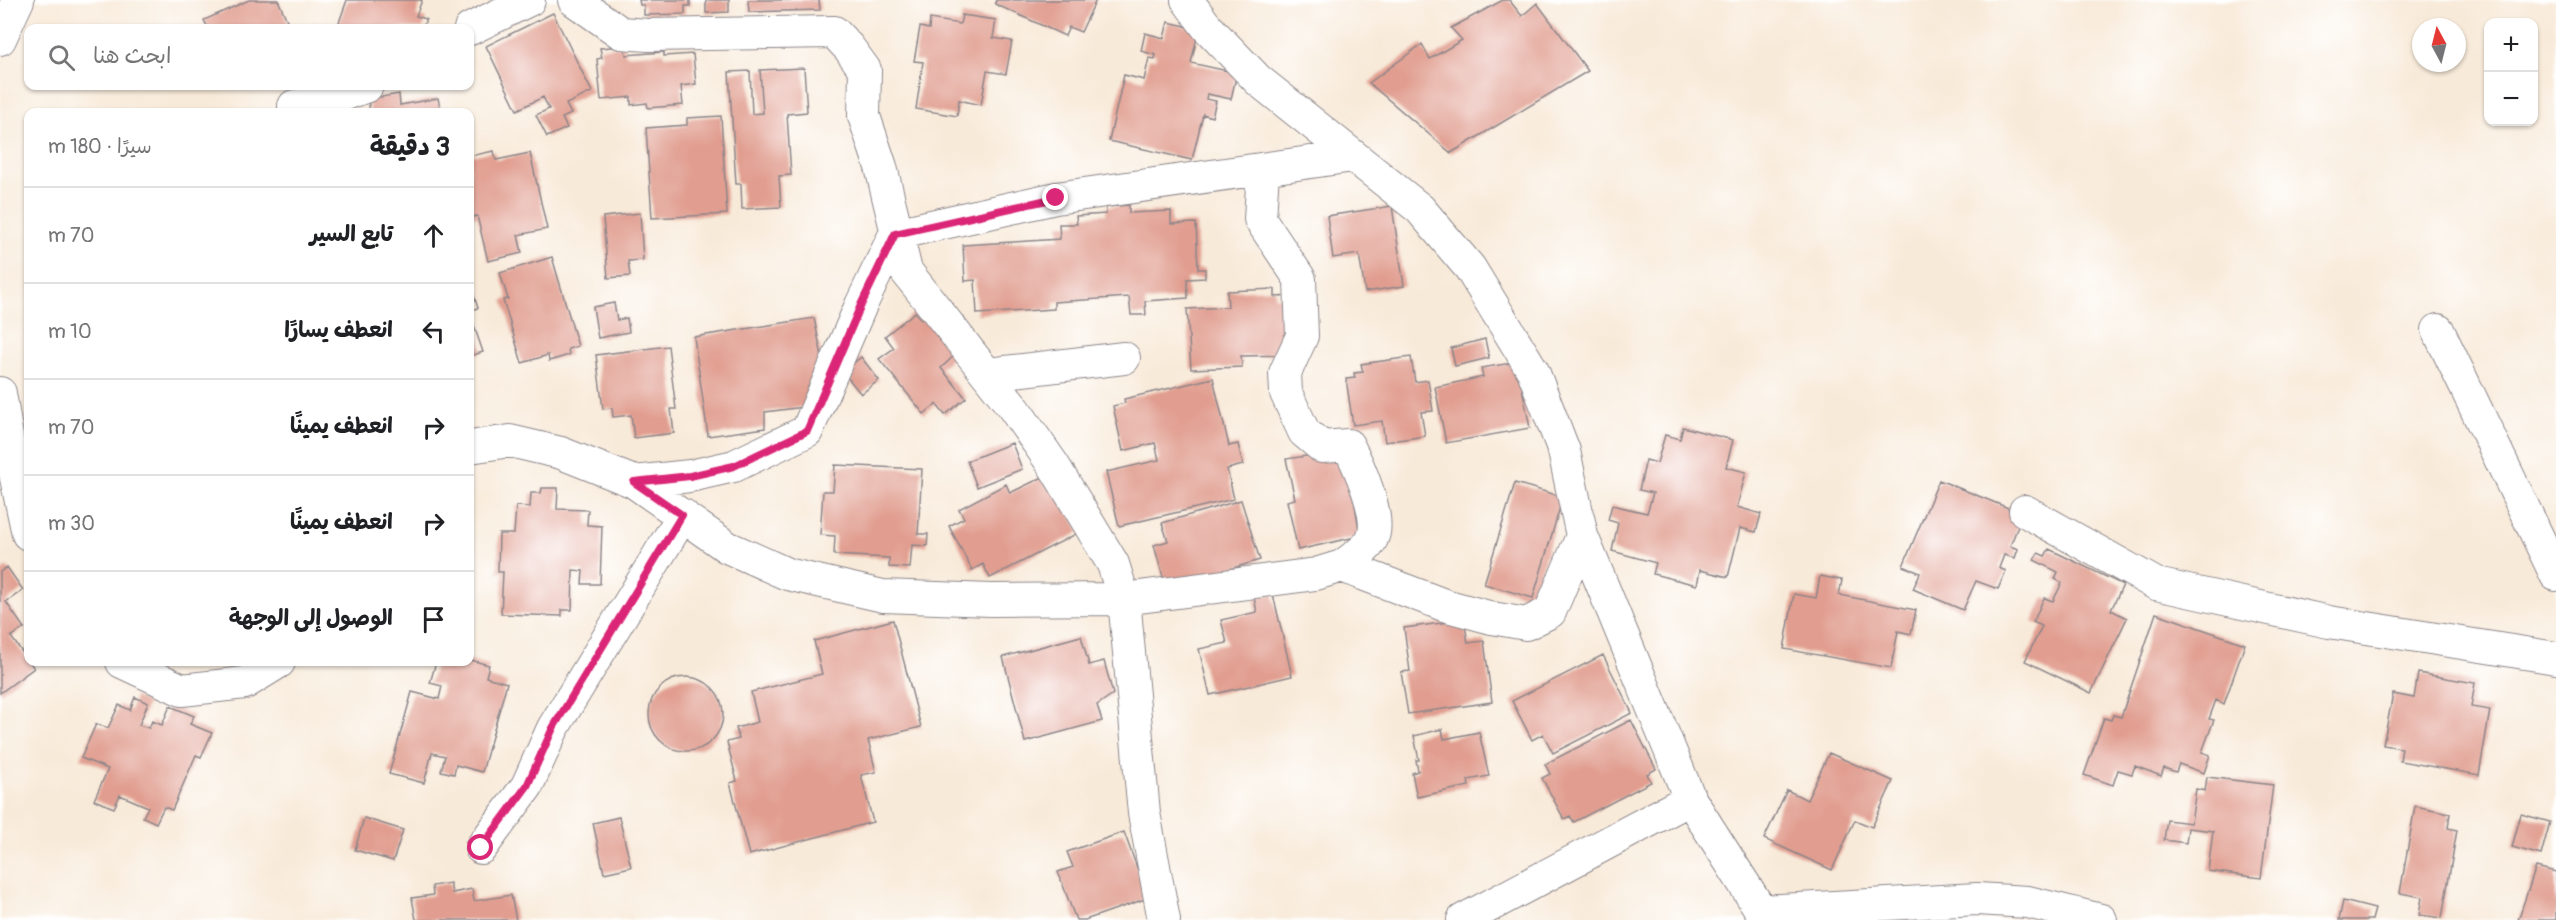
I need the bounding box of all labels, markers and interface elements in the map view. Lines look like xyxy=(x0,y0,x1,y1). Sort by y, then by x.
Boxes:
north arrow xyxy=(2412,18,2466,72)
map controls xyxy=(2484,18,2538,126)
button: + xyxy=(2484,18,2538,72)
search box xyxy=(24,24,474,90)
icon: search xyxy=(45,41,78,74)
text: ابحث هنا xyxy=(93,42,171,70)
button: − xyxy=(2484,72,2538,126)
text: 3 دقيقة xyxy=(370,131,450,163)
text: سيرًا · 180 m xyxy=(48,134,152,159)
route end xyxy=(1042,184,1068,210)
icon: ahead xyxy=(417,219,450,252)
text: تابع السير xyxy=(310,220,393,248)
text: 70 m xyxy=(48,223,94,248)
icon: left xyxy=(417,315,450,348)
text: انعطف يسارًا xyxy=(284,316,393,344)
text: 10 m xyxy=(48,319,92,344)
icon: right xyxy=(417,411,450,444)
text: انعطف يمينًا xyxy=(290,412,393,440)
text: 70 m xyxy=(48,415,94,440)
icon: right xyxy=(417,507,450,540)
text: انعطف يمينًا xyxy=(290,508,393,536)
text: 30 m xyxy=(48,511,95,536)
icon: arrive xyxy=(417,603,450,636)
text: الوصول إلى الوجهة xyxy=(229,604,393,632)
route start xyxy=(467,834,493,860)

